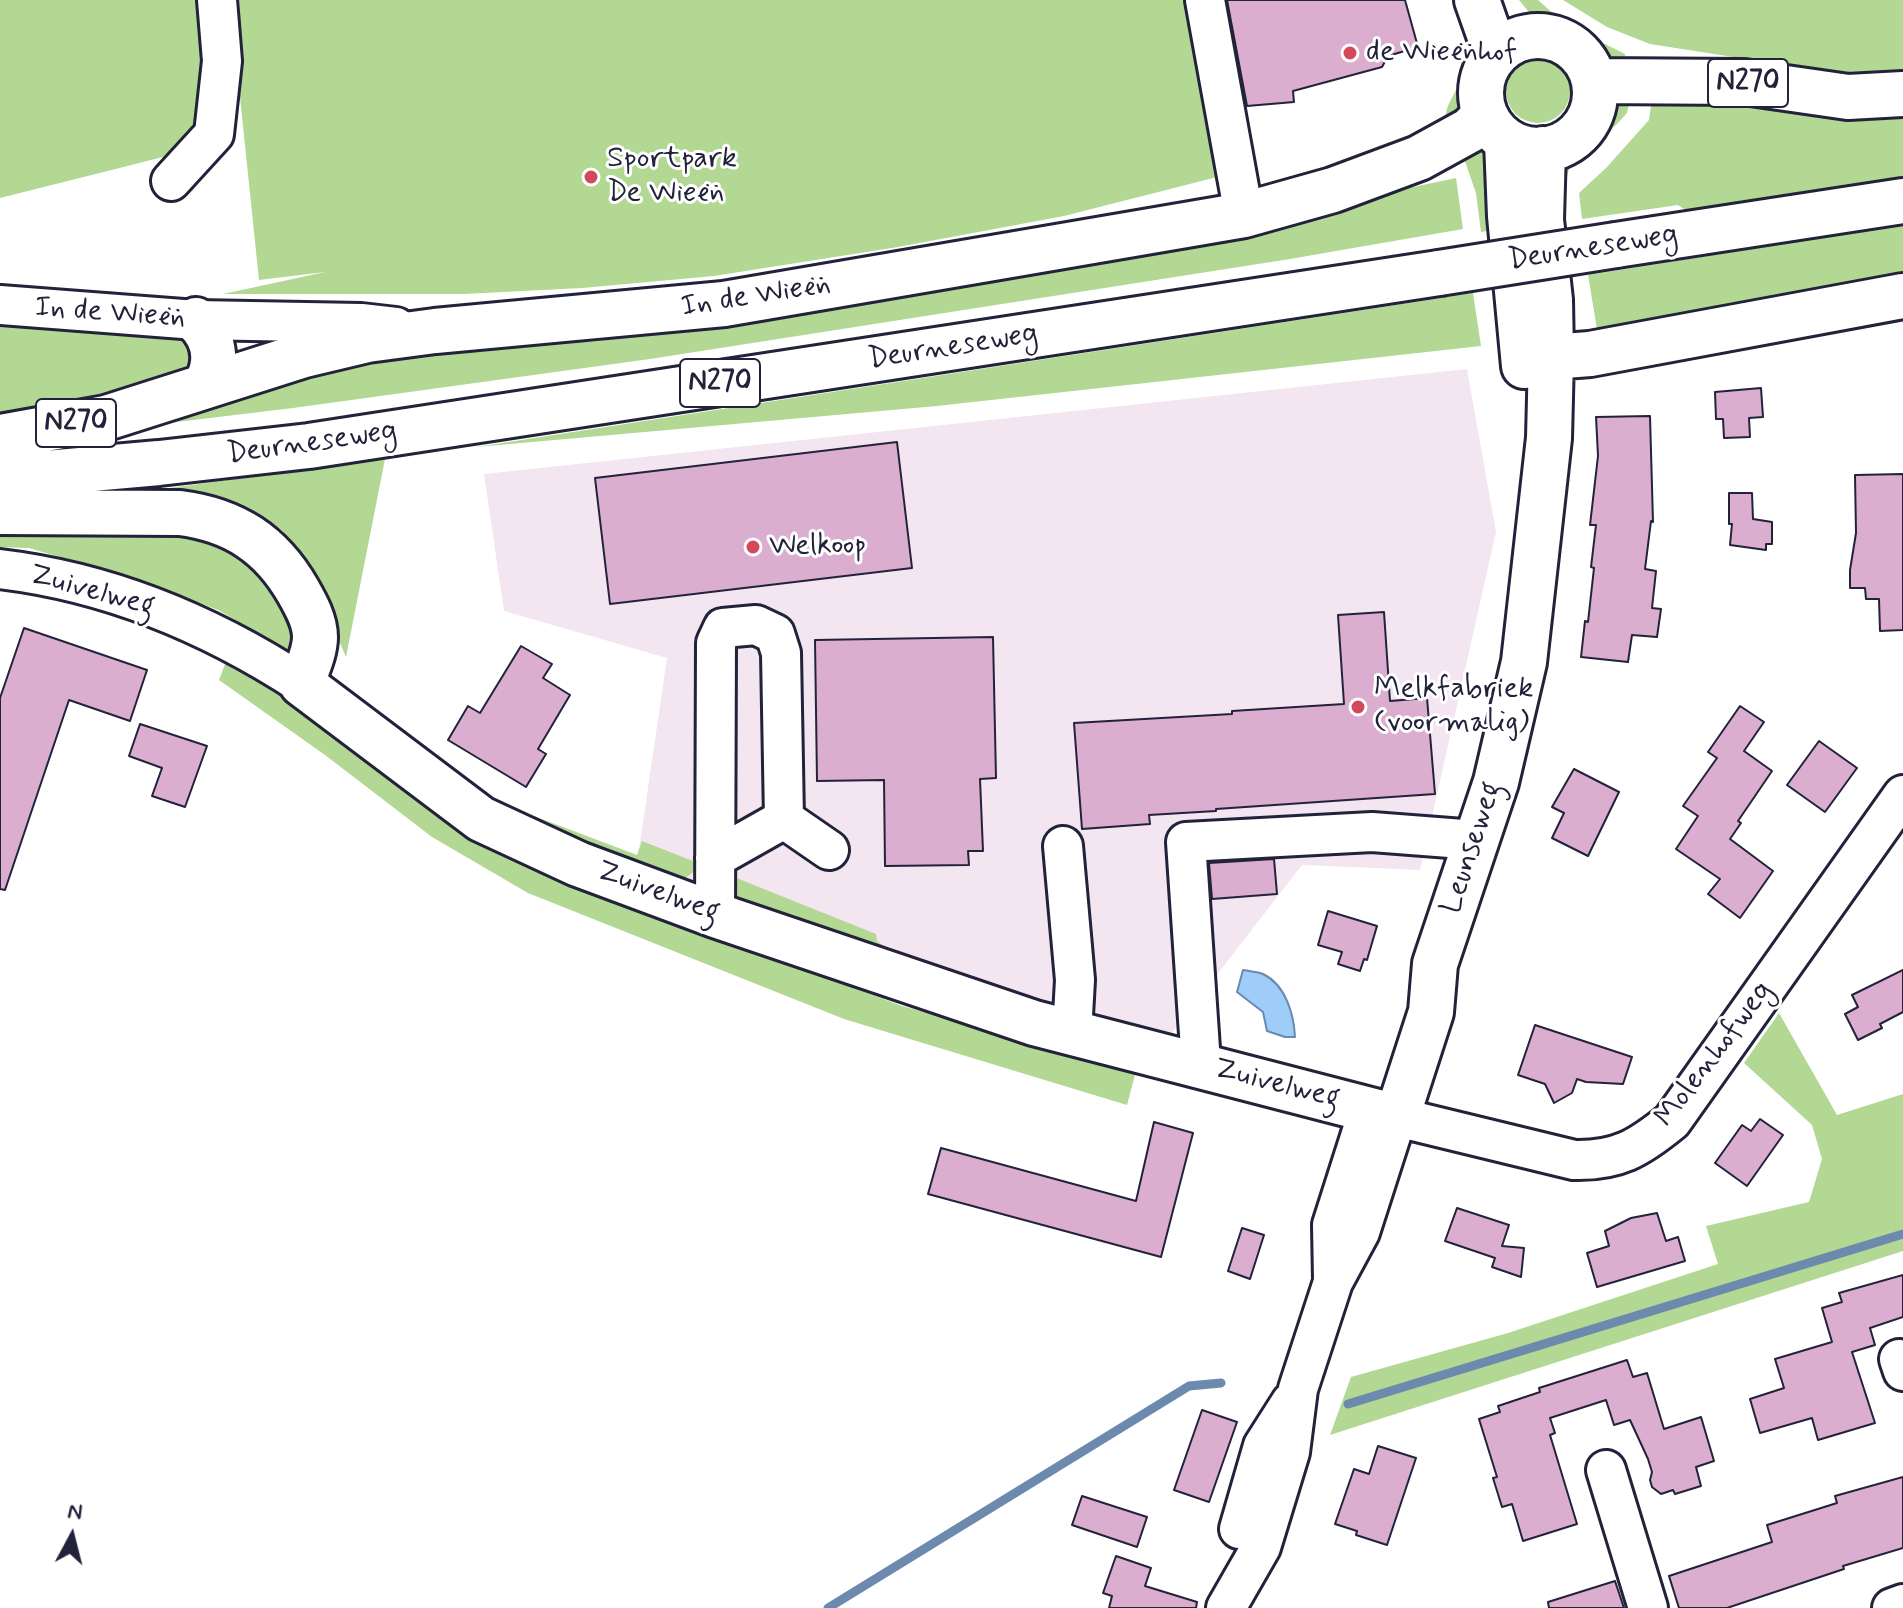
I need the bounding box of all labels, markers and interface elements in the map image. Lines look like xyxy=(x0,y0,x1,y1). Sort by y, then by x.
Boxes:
place label: de Wieënhof xyxy=(1366,35,1517,71)
marker: de Wieënhof xyxy=(1341,44,1359,62)
road number: N270 xyxy=(1708,59,1788,107)
place label: Sportpark De Wieën xyxy=(607,142,737,212)
marker: Sportpark De Wieën xyxy=(582,168,600,186)
street label: Deurneseweg xyxy=(1506,218,1680,280)
street label: In de Wieën xyxy=(679,267,833,327)
street label: In de Wieën xyxy=(33,291,187,337)
street label: Deurneseweg xyxy=(866,317,1040,379)
road number: N270 xyxy=(680,359,760,407)
road number: N270 xyxy=(36,399,116,447)
street label: Deurneseweg xyxy=(225,414,399,474)
place label: Welkoop xyxy=(769,529,866,565)
marker: Welkoop xyxy=(744,538,762,556)
street label: Zuivelweg xyxy=(25,558,159,626)
place label: Melkfabriek (voormalig) xyxy=(1374,672,1533,742)
marker: Melkfabriek (voormalig) xyxy=(1349,698,1367,716)
street label: Leunseweg xyxy=(1435,777,1511,919)
street label: Zuivelweg xyxy=(592,854,724,932)
street label: Molenhofweg xyxy=(1648,975,1782,1135)
street label: Zuivelweg xyxy=(1210,1052,1344,1118)
north arrow xyxy=(32,1496,112,1576)
text: N xyxy=(66,1497,84,1527)

